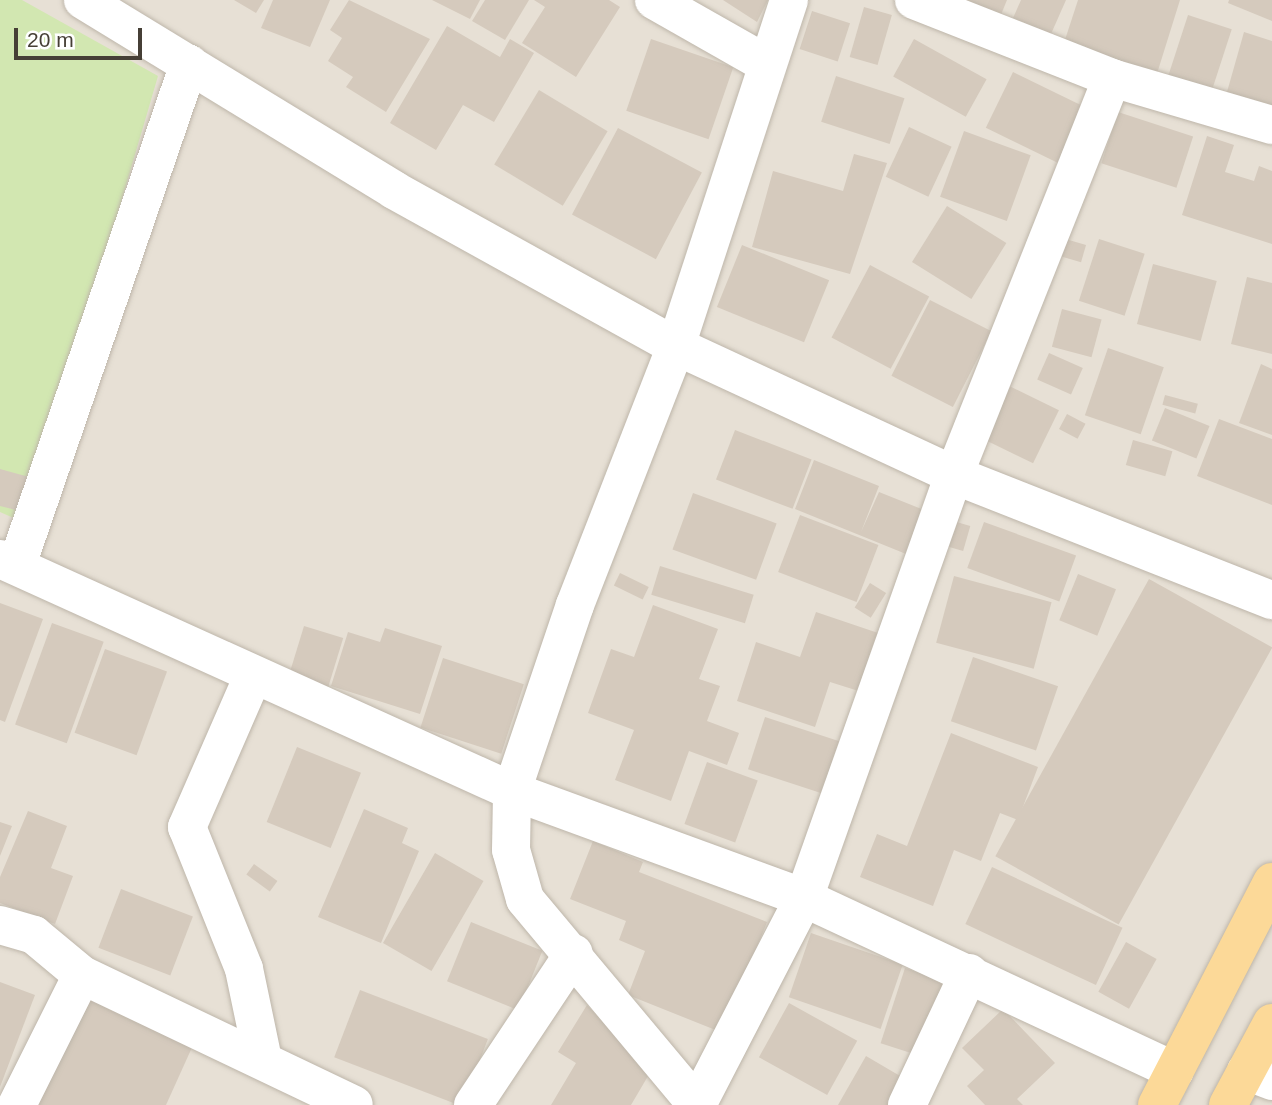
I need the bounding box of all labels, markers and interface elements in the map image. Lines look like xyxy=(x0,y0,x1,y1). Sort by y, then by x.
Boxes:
scale bar xyxy=(18,14,145,58)
text: 20 m xyxy=(27,28,74,51)

